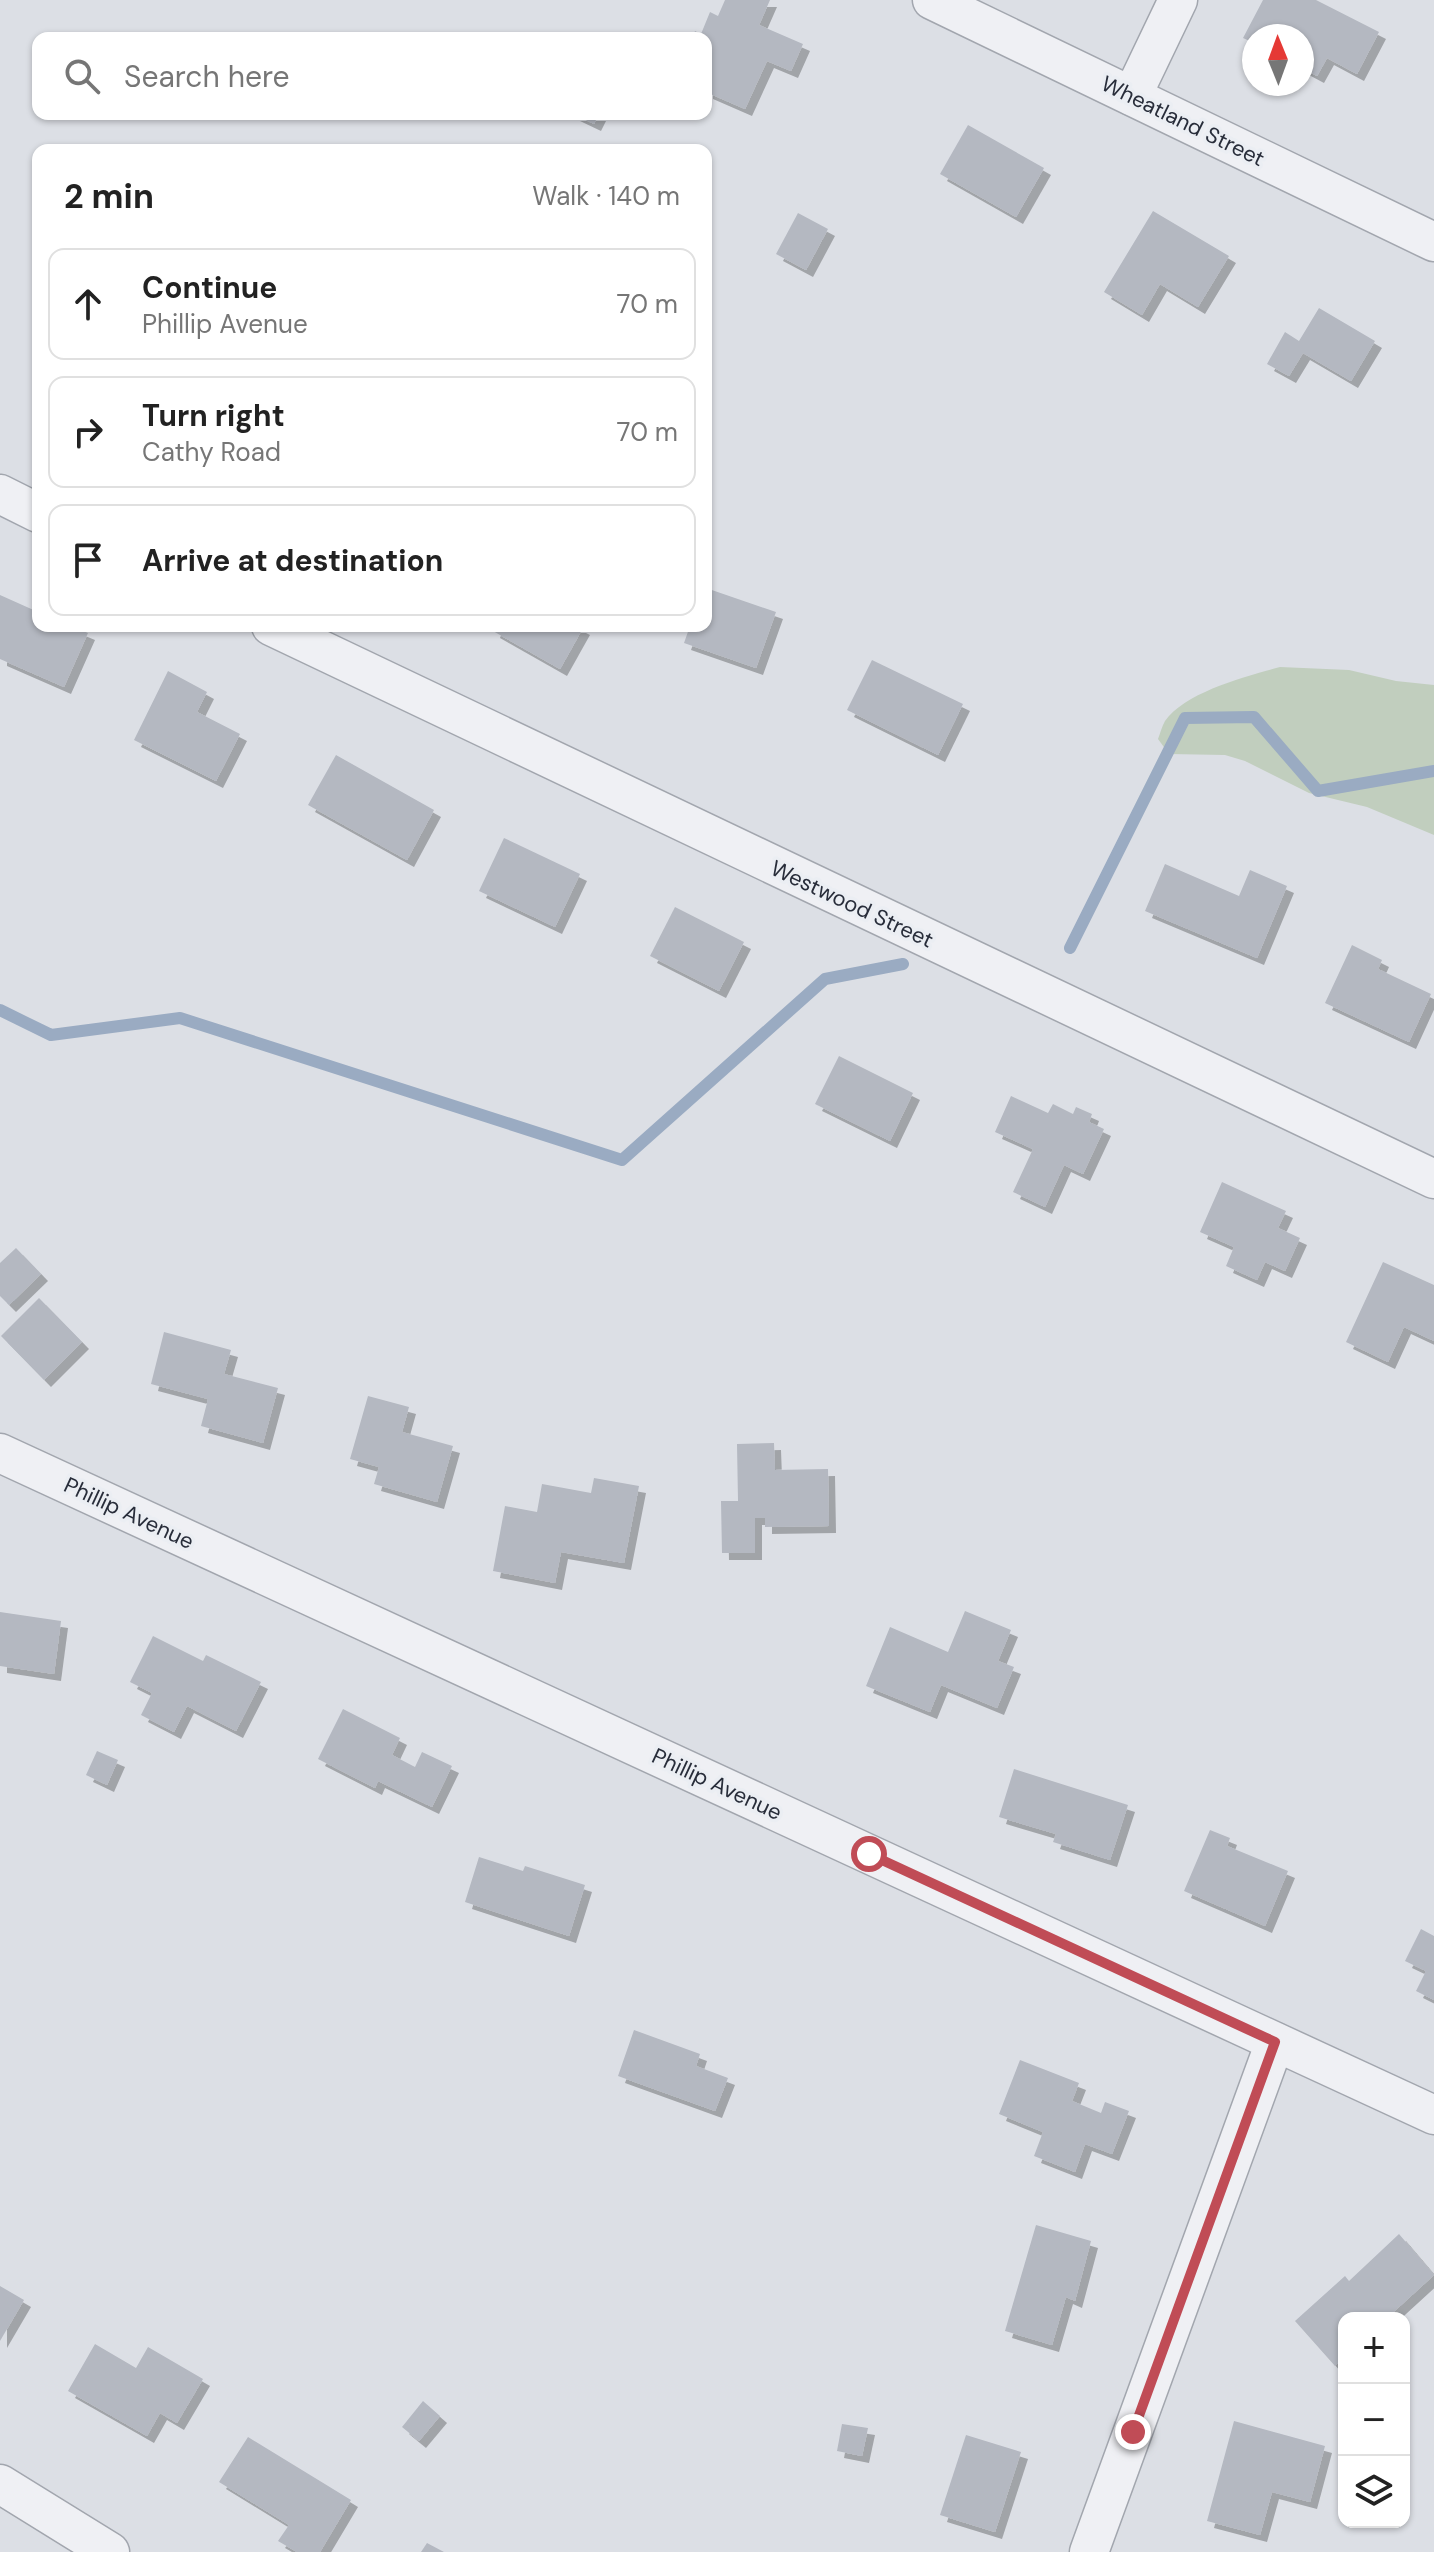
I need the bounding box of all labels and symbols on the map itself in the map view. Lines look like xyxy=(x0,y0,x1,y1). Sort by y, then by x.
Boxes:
north arrow xyxy=(1242,24,1314,96)
street label: Wheatland Street xyxy=(1097,69,1269,173)
street label: Westwood Street xyxy=(766,854,938,954)
street label: Phillip Avenue xyxy=(59,1470,199,1556)
street label: Phillip Avenue xyxy=(647,1741,787,1827)
route start xyxy=(851,1836,887,1872)
route end xyxy=(1115,2414,1151,2450)

